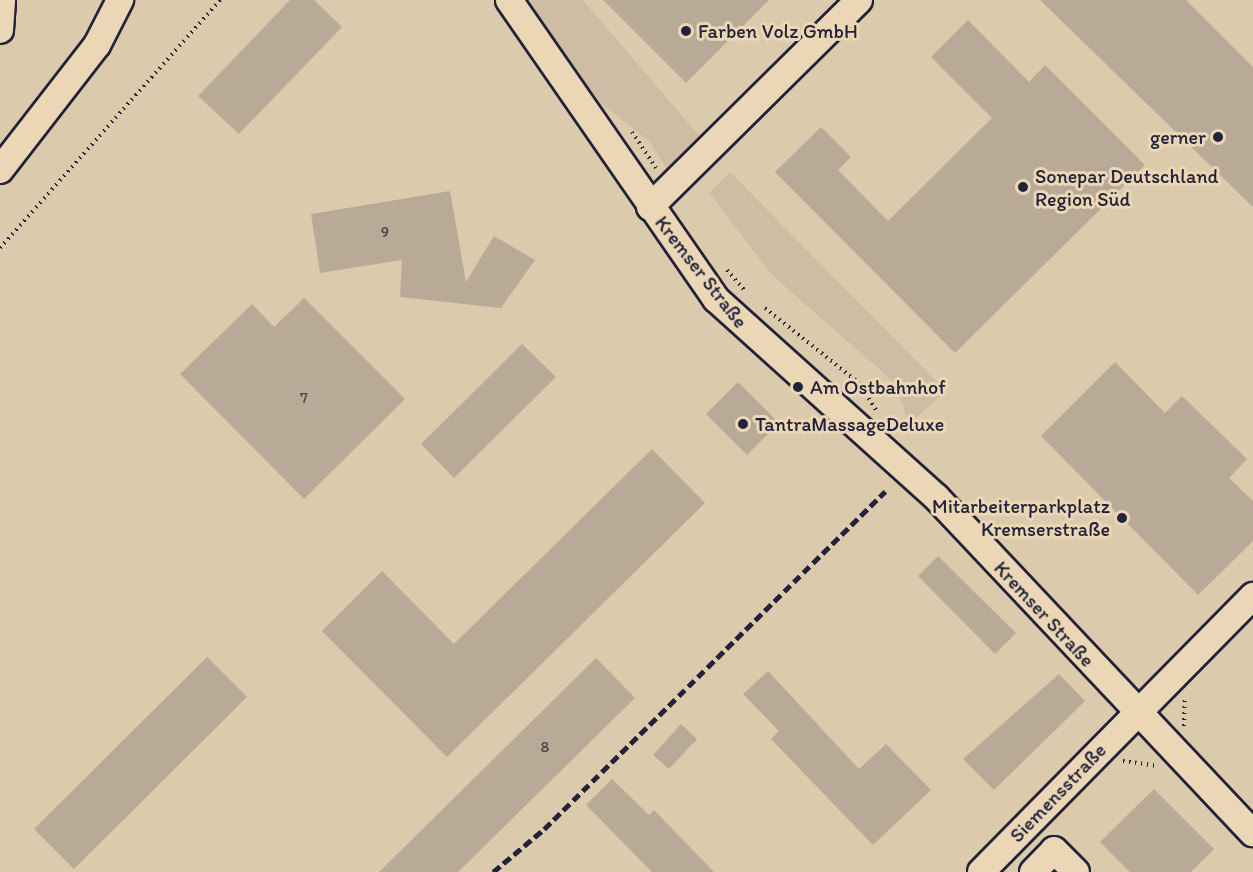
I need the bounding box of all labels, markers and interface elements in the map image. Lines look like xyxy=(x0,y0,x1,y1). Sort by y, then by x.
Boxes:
place label: Farben Volz GmbH xyxy=(698,19,857,43)
marker: Farben Volz GmbH xyxy=(679,24,693,38)
place label: gerner xyxy=(1150,125,1206,149)
marker: gerner xyxy=(1211,130,1225,144)
place label: Sonepar Deutschland Region Süd xyxy=(1035,164,1219,211)
marker: Sonepar Deutschland Region Süd xyxy=(1016,180,1030,194)
street label: Kremser Straße xyxy=(650,211,752,333)
house number: 9 xyxy=(381,222,389,242)
place label: Am Ostbahnhof xyxy=(810,375,946,399)
marker: Am Ostbahnhof xyxy=(791,380,805,394)
house number: 7 xyxy=(300,388,308,408)
place label: TantraMassageDeluxe xyxy=(755,412,944,436)
marker: TantraMassageDeluxe xyxy=(736,417,750,431)
place label: Mitarbeiterparkplatz Kremserstraße xyxy=(932,494,1110,541)
marker: Mitarbeiterparkplatz Kremserstraße xyxy=(1115,511,1129,525)
street label: Kremser Straße xyxy=(989,556,1099,672)
house number: 8 xyxy=(541,737,549,757)
street label: Siemensstraße xyxy=(1005,738,1111,848)

